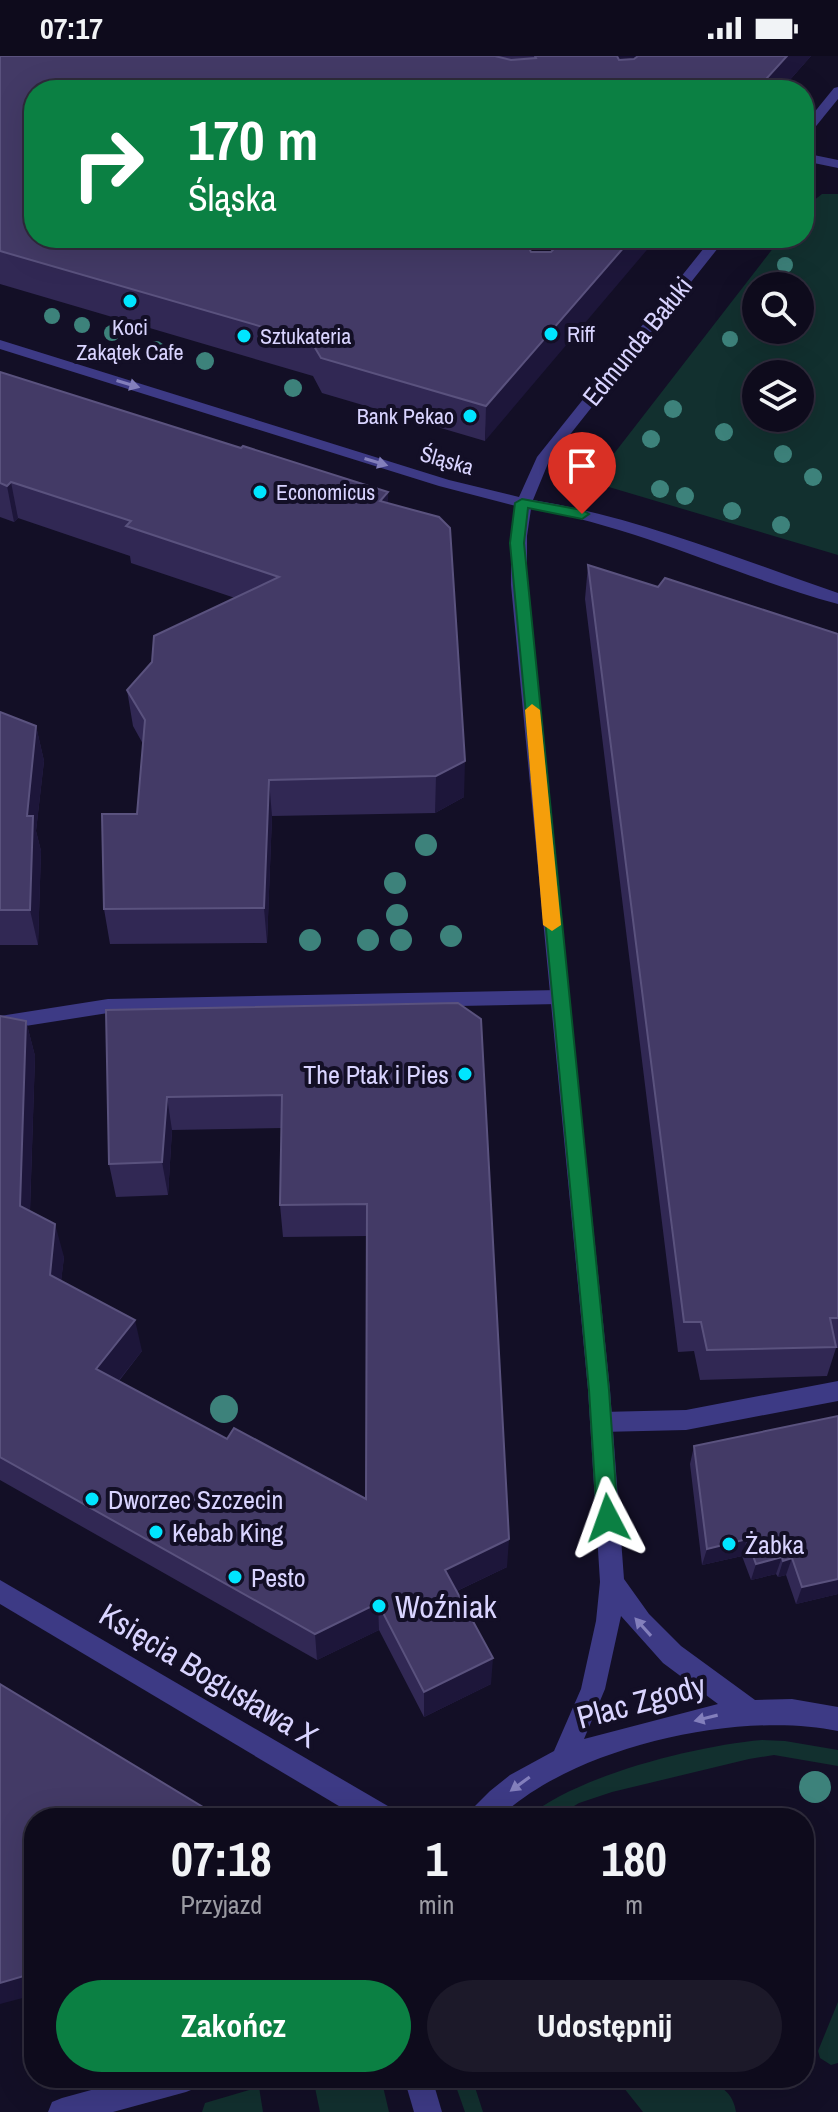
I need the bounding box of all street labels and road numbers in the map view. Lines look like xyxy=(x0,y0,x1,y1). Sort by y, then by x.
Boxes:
street label: Edmunda Bałuki xyxy=(574,269,700,413)
street label: Śląska xyxy=(417,438,477,482)
street label: Księcia Bogusława X xyxy=(92,1593,327,1758)
street label: Plac Zgody xyxy=(572,1663,710,1739)

